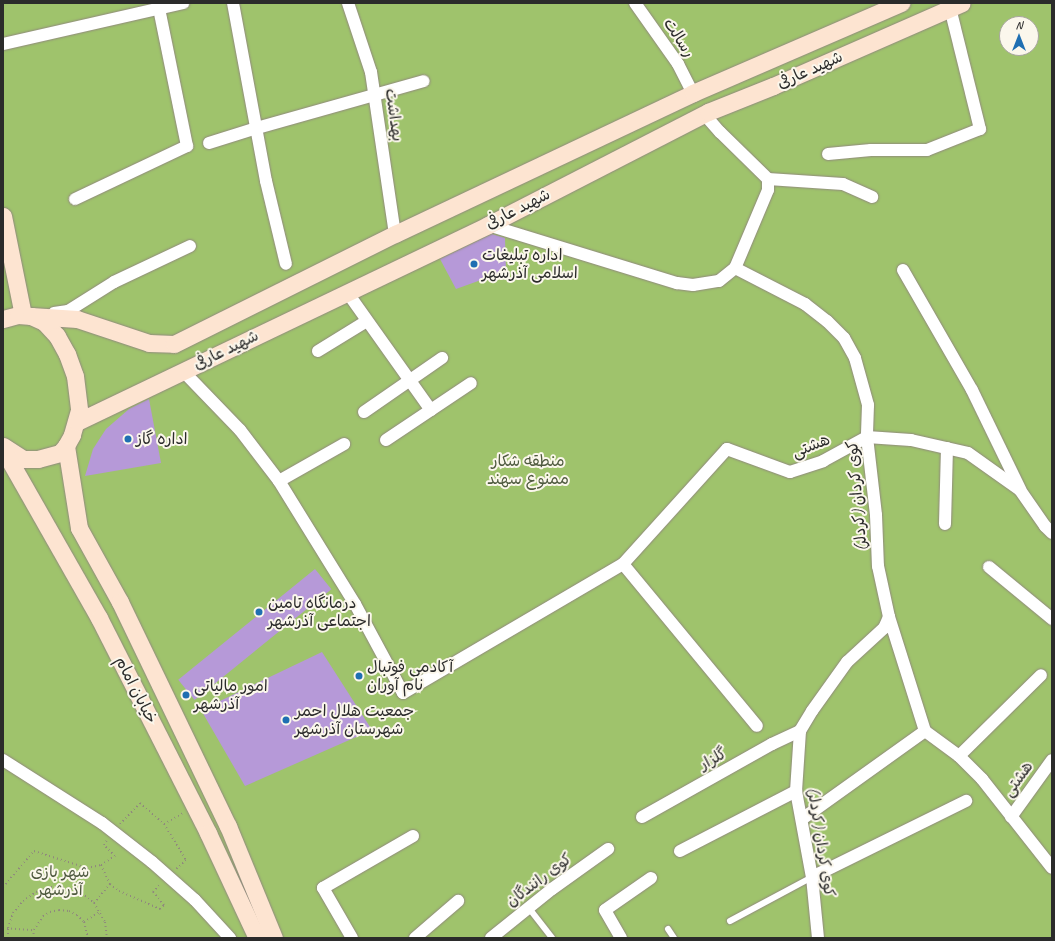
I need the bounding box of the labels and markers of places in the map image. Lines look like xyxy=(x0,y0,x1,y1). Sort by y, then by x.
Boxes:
place label: اداره تبلیغات اسلامی آذرشهر xyxy=(482,245,578,283)
marker: اداره تبلیغات اسلامی آذرشهر xyxy=(469,259,479,269)
place label: اداره گاز xyxy=(136,429,188,449)
marker: اداره گاز xyxy=(123,434,133,444)
place label: درمانگاه تامین اجتماعی آذرشهر xyxy=(268,593,371,631)
marker: درمانگاه تامین اجتماعی آذرشهر xyxy=(253,606,265,618)
place label: آکادمی فوتبال نام آوران xyxy=(367,657,453,695)
marker: آکادمی فوتبال نام آوران xyxy=(354,671,364,681)
place label: امور مالیاتی آذرشهر xyxy=(194,676,268,714)
marker: امور مالیاتی آذرشهر xyxy=(181,690,191,700)
place label: جمعیت هلال احمر شهرستان آذرشهر xyxy=(295,701,414,739)
marker: جمعیت هلال احمر شهرستان آذرشهر xyxy=(280,714,292,726)

